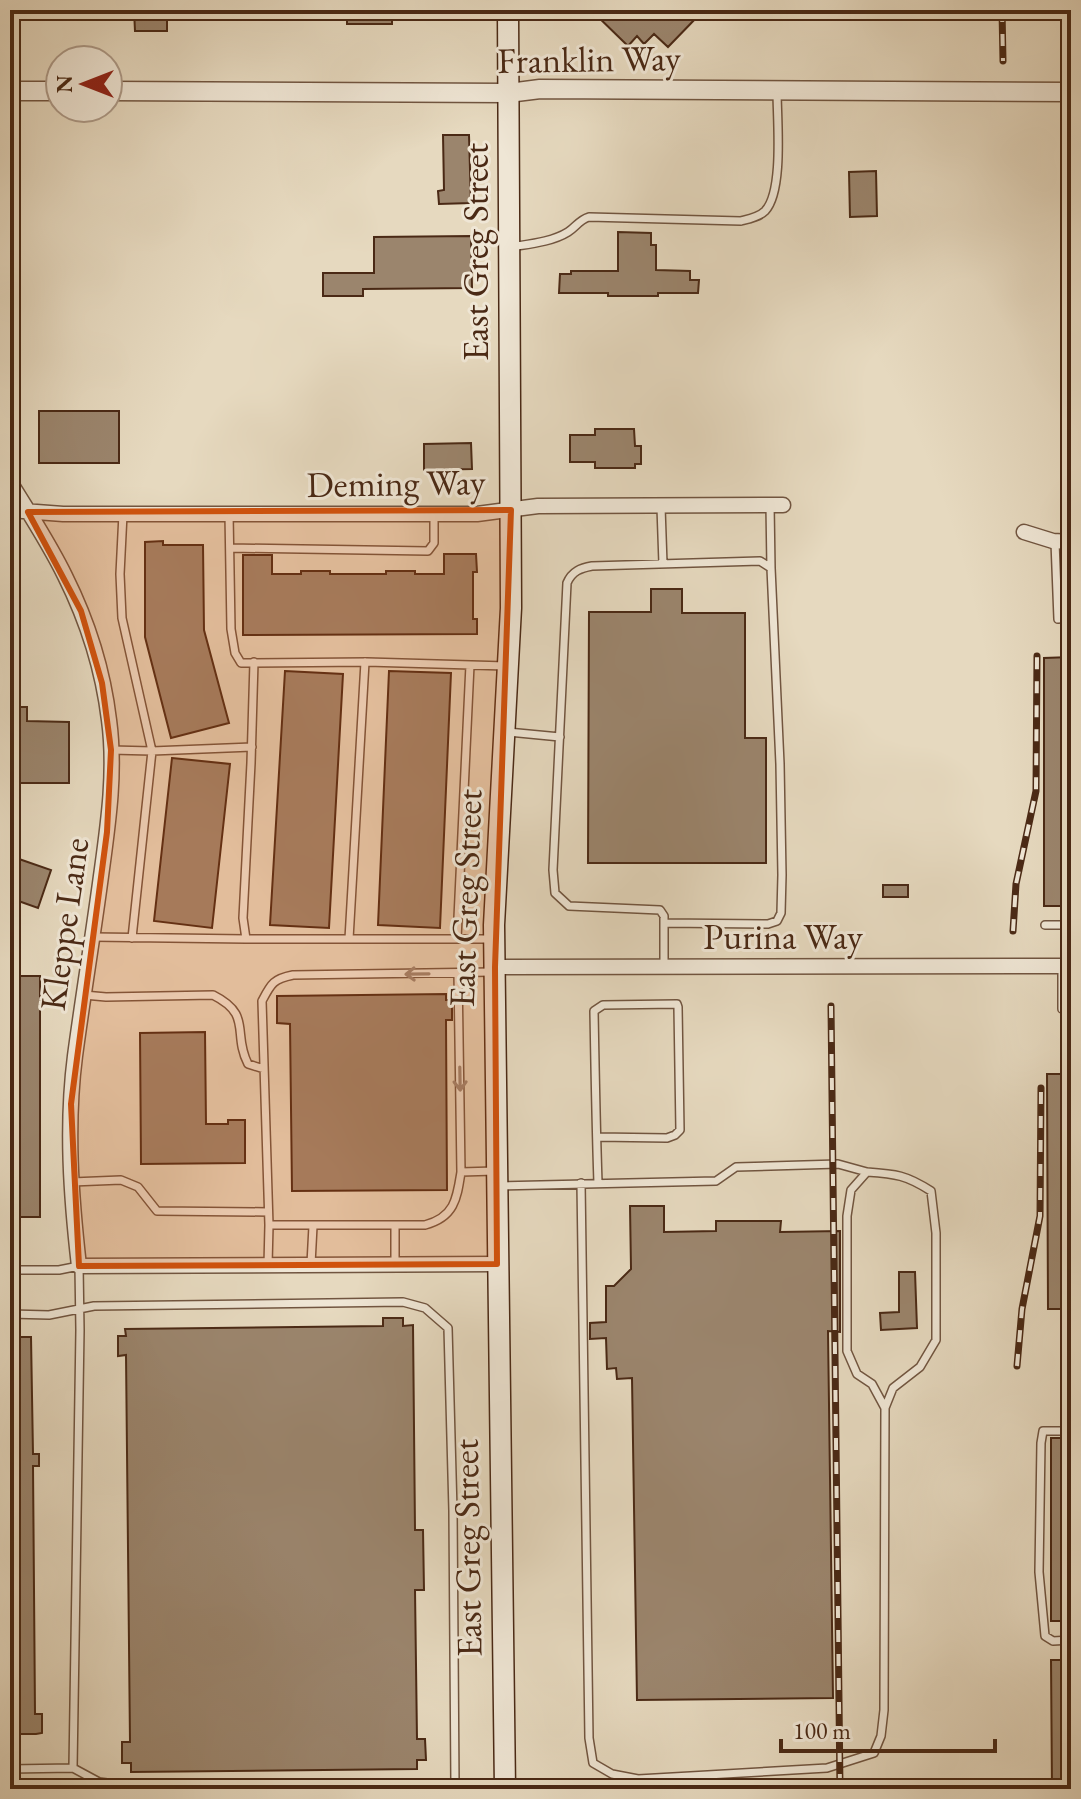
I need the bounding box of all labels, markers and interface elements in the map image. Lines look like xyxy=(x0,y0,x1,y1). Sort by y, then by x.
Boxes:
street label: Franklin Way xyxy=(497,34,681,84)
north arrow xyxy=(44,44,124,124)
text: N xyxy=(50,75,79,93)
street label: East Greg Street xyxy=(452,142,499,361)
street label: Deming Way xyxy=(306,458,486,508)
street label: East Greg Street xyxy=(438,787,492,1008)
street label: Kleppe Lane xyxy=(29,834,99,1014)
street label: Purina Way xyxy=(703,913,863,960)
one-way arrow xyxy=(404,966,431,981)
one-way arrow xyxy=(452,1065,468,1092)
street label: East Greg Street xyxy=(442,1438,492,1657)
scale bar xyxy=(781,1703,995,1753)
text: 100 m xyxy=(793,1715,851,1746)

